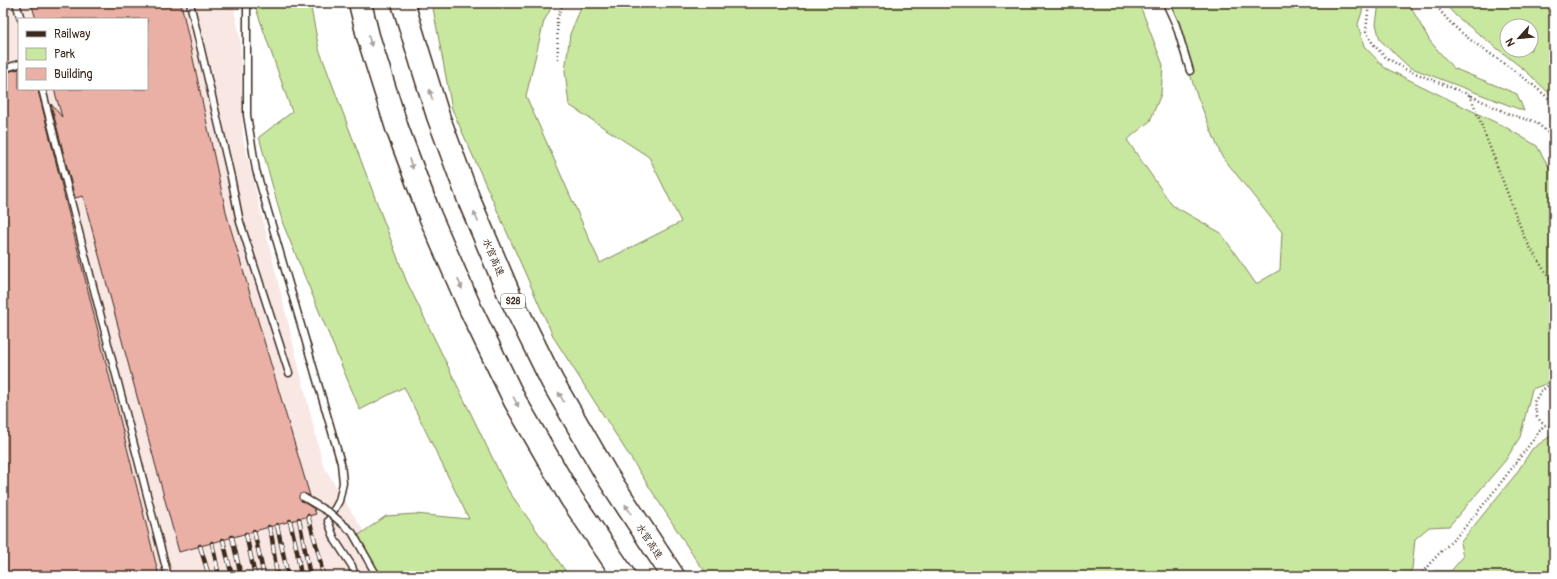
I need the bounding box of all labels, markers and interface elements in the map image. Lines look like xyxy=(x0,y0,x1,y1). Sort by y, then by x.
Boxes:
legend xyxy=(18,18,148,90)
north arrow xyxy=(1499,18,1539,58)
text: Railway xyxy=(54,27,90,42)
one-way arrow xyxy=(367,35,373,47)
text: N xyxy=(1503,36,1518,49)
text: Park xyxy=(54,47,75,62)
text: Building xyxy=(54,67,93,82)
one-way arrow xyxy=(428,88,434,100)
one-way arrow xyxy=(408,159,414,171)
one-way arrow xyxy=(473,210,479,222)
street label: 水官高速 xyxy=(480,237,506,278)
one-way arrow xyxy=(457,279,463,290)
road number: S28 xyxy=(501,294,525,308)
one-way arrow xyxy=(558,391,565,403)
one-way arrow xyxy=(512,396,519,408)
one-way arrow xyxy=(625,503,632,514)
street label: 水官高速 xyxy=(633,522,665,562)

